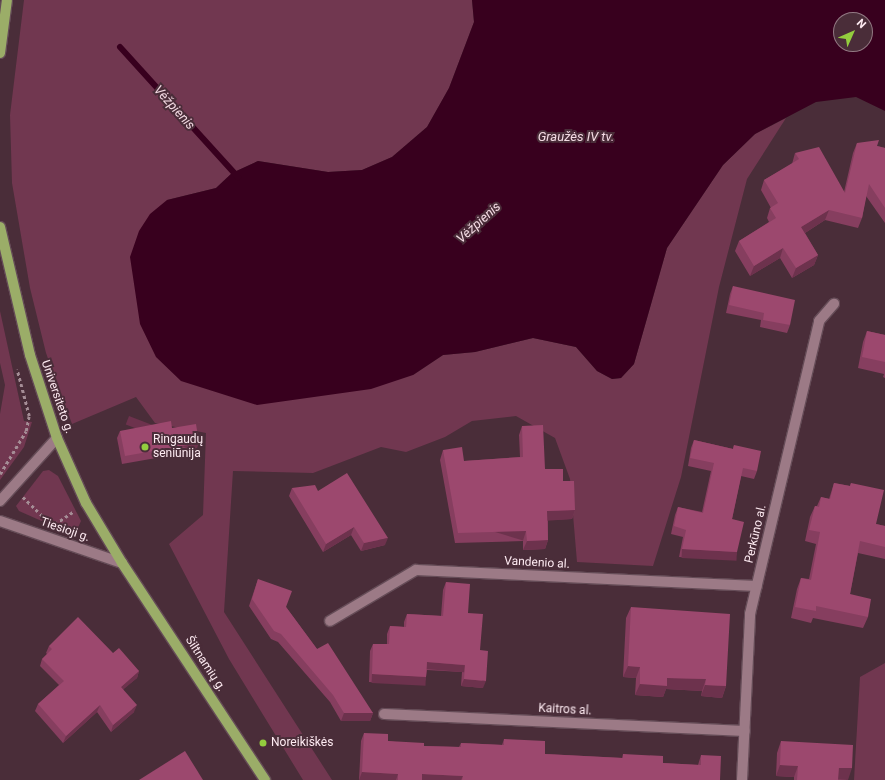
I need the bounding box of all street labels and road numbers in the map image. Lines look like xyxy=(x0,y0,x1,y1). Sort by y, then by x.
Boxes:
street label: Universiteto g. xyxy=(38,359,76,435)
street label: Perkūno al. xyxy=(742,503,770,565)
street label: Tiesioji g. xyxy=(39,515,91,545)
street label: Vandenio al. xyxy=(504,554,570,572)
street label: Šiltnamių g. xyxy=(182,634,228,694)
street label: Kaitros al. xyxy=(538,701,592,719)

